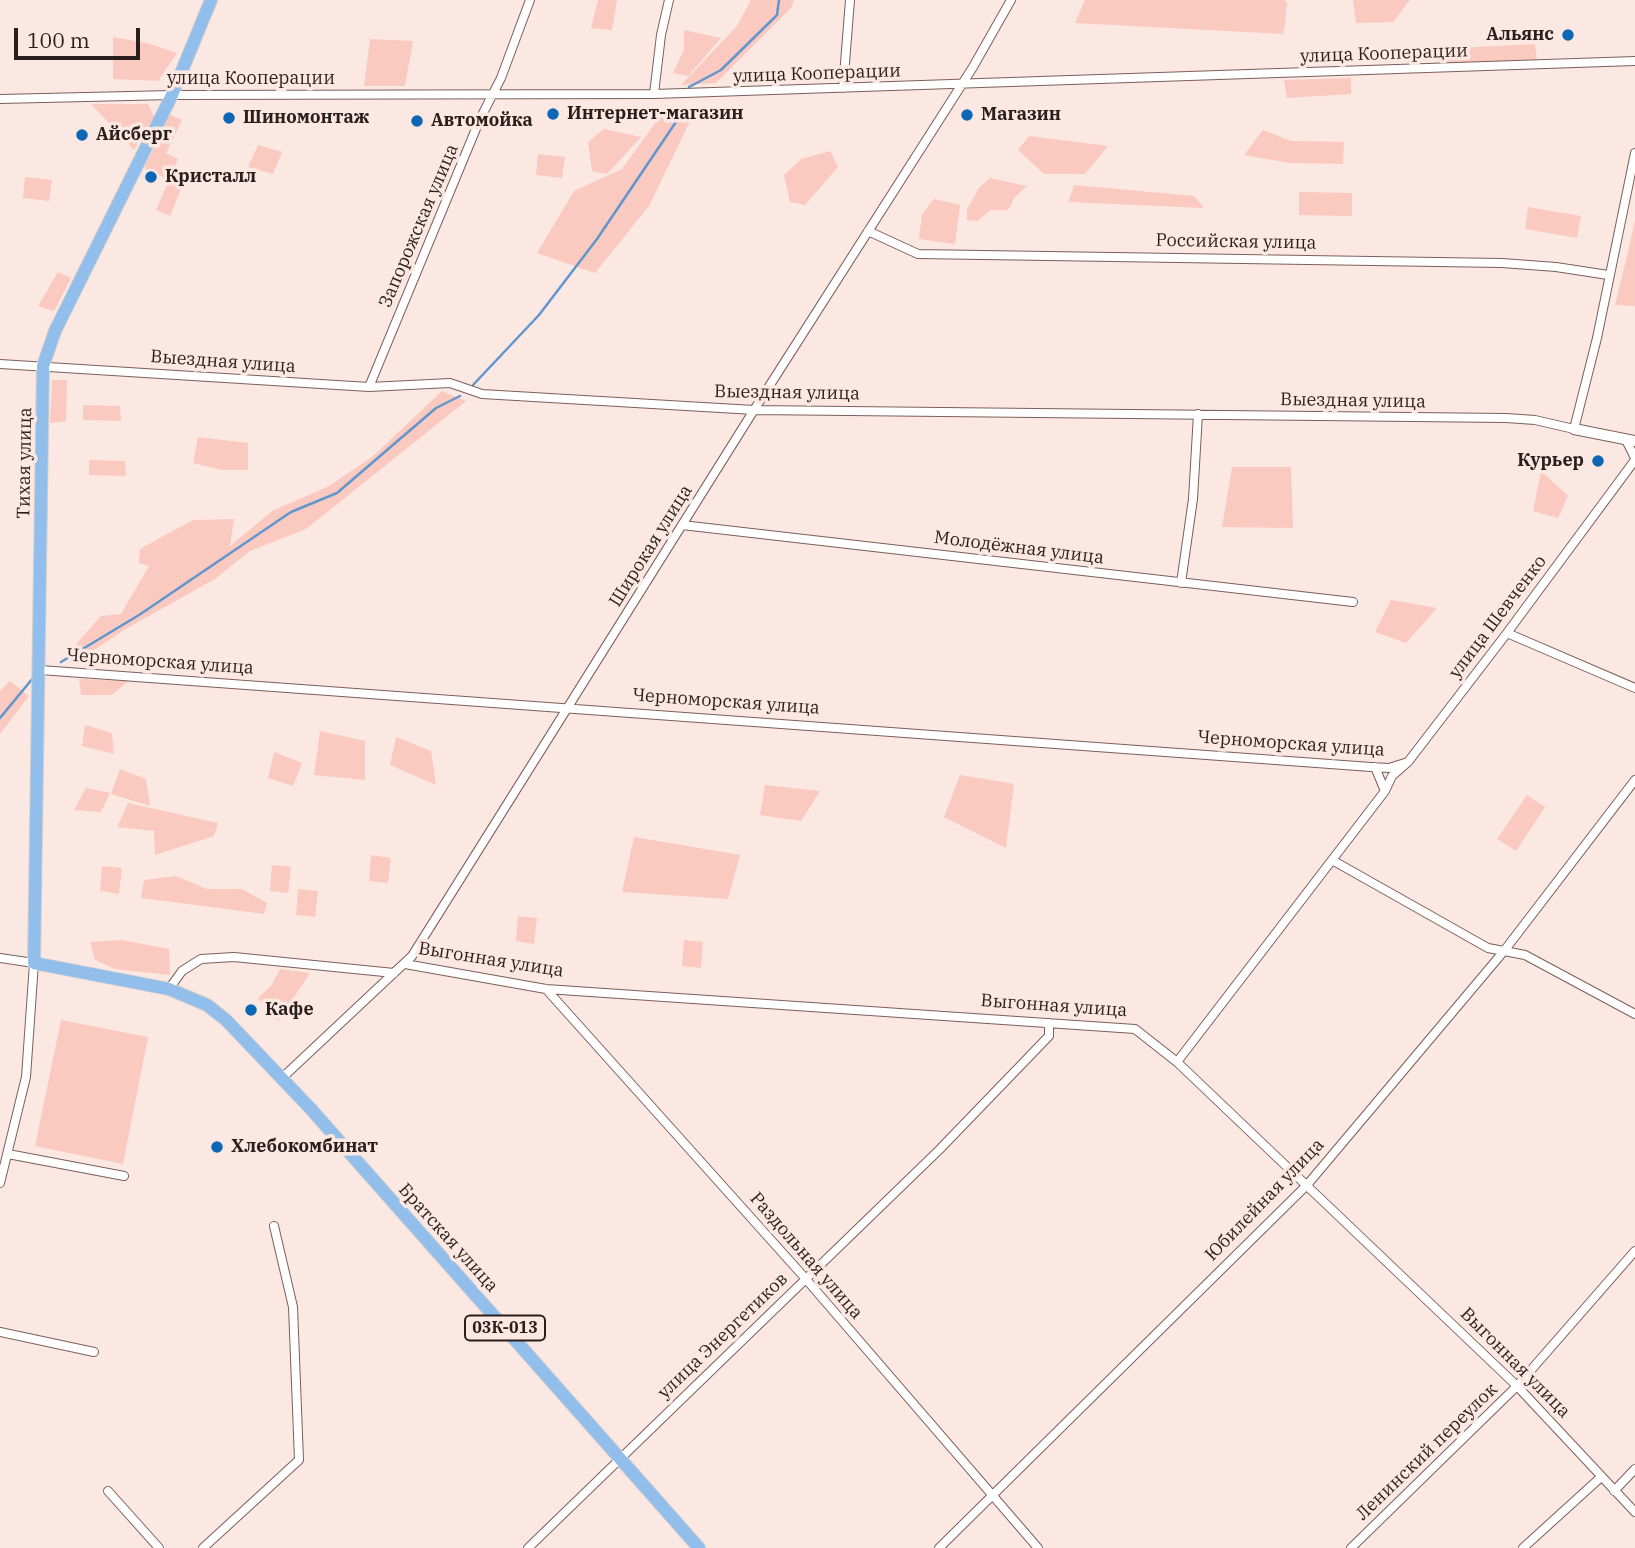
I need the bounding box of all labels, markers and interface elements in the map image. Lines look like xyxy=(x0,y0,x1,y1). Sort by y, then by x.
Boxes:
scale bar xyxy=(18,14,144,58)
place label: Альянс xyxy=(1486,24,1554,46)
text: 100 m xyxy=(27,26,90,54)
marker: Альянс xyxy=(1560,27,1576,43)
street label: улица Кооперации xyxy=(1300,40,1468,68)
street label: улица Кооперации xyxy=(733,60,901,88)
street label: улица Кооперации xyxy=(167,68,335,90)
place label: Интернет-магазин xyxy=(567,103,744,125)
place label: Магазин xyxy=(981,104,1061,126)
marker: Интернет-магазин xyxy=(545,106,561,122)
place label: Шиномонтаж xyxy=(243,107,369,129)
marker: Магазин xyxy=(959,107,975,123)
marker: Шиномонтаж xyxy=(221,110,237,126)
place label: Автомойка xyxy=(431,110,533,132)
marker: Автомойка xyxy=(409,113,425,129)
place label: Айсберг xyxy=(96,124,172,146)
marker: Айсберг xyxy=(74,127,90,143)
street label: Запорожская улица xyxy=(375,141,463,311)
place label: Кристалл xyxy=(165,166,256,188)
marker: Кристалл xyxy=(143,169,159,185)
street label: Российская улица xyxy=(1155,230,1317,254)
street label: Выездная улица xyxy=(150,346,296,378)
street label: Выездная улица xyxy=(714,381,860,405)
street label: Выездная улица xyxy=(1280,389,1426,413)
street label: Тихая улица xyxy=(13,407,37,519)
place label: Курьер xyxy=(1517,450,1584,472)
marker: Курьер xyxy=(1590,453,1606,469)
street label: Широкая улица xyxy=(605,481,697,611)
street label: Молодёжная улица xyxy=(933,527,1105,569)
street label: улица Шевченко xyxy=(1445,551,1551,683)
street label: Черноморская улица xyxy=(65,645,255,679)
street label: Черноморская улица xyxy=(631,685,821,719)
street label: Черноморская улица xyxy=(1196,727,1386,761)
street label: Выгонная улица xyxy=(417,938,565,982)
street label: Выгонная улица xyxy=(980,990,1128,1022)
place label: Кафе xyxy=(265,999,314,1021)
marker: Кафе xyxy=(243,1002,259,1018)
street label: Юбилейная улица xyxy=(1201,1134,1329,1266)
place label: Хлебокомбинат xyxy=(231,1136,378,1158)
marker: Хлебокомбинат xyxy=(209,1139,225,1155)
street label: Братская улица xyxy=(394,1179,502,1297)
street label: Раздольная улица xyxy=(745,1188,867,1324)
street label: улица Энергетиков xyxy=(654,1268,792,1404)
street label: Выгонная улица xyxy=(1455,1303,1575,1423)
road number: 03К-013 xyxy=(465,1316,545,1340)
street label: Ленинский переулок xyxy=(1352,1379,1502,1525)

